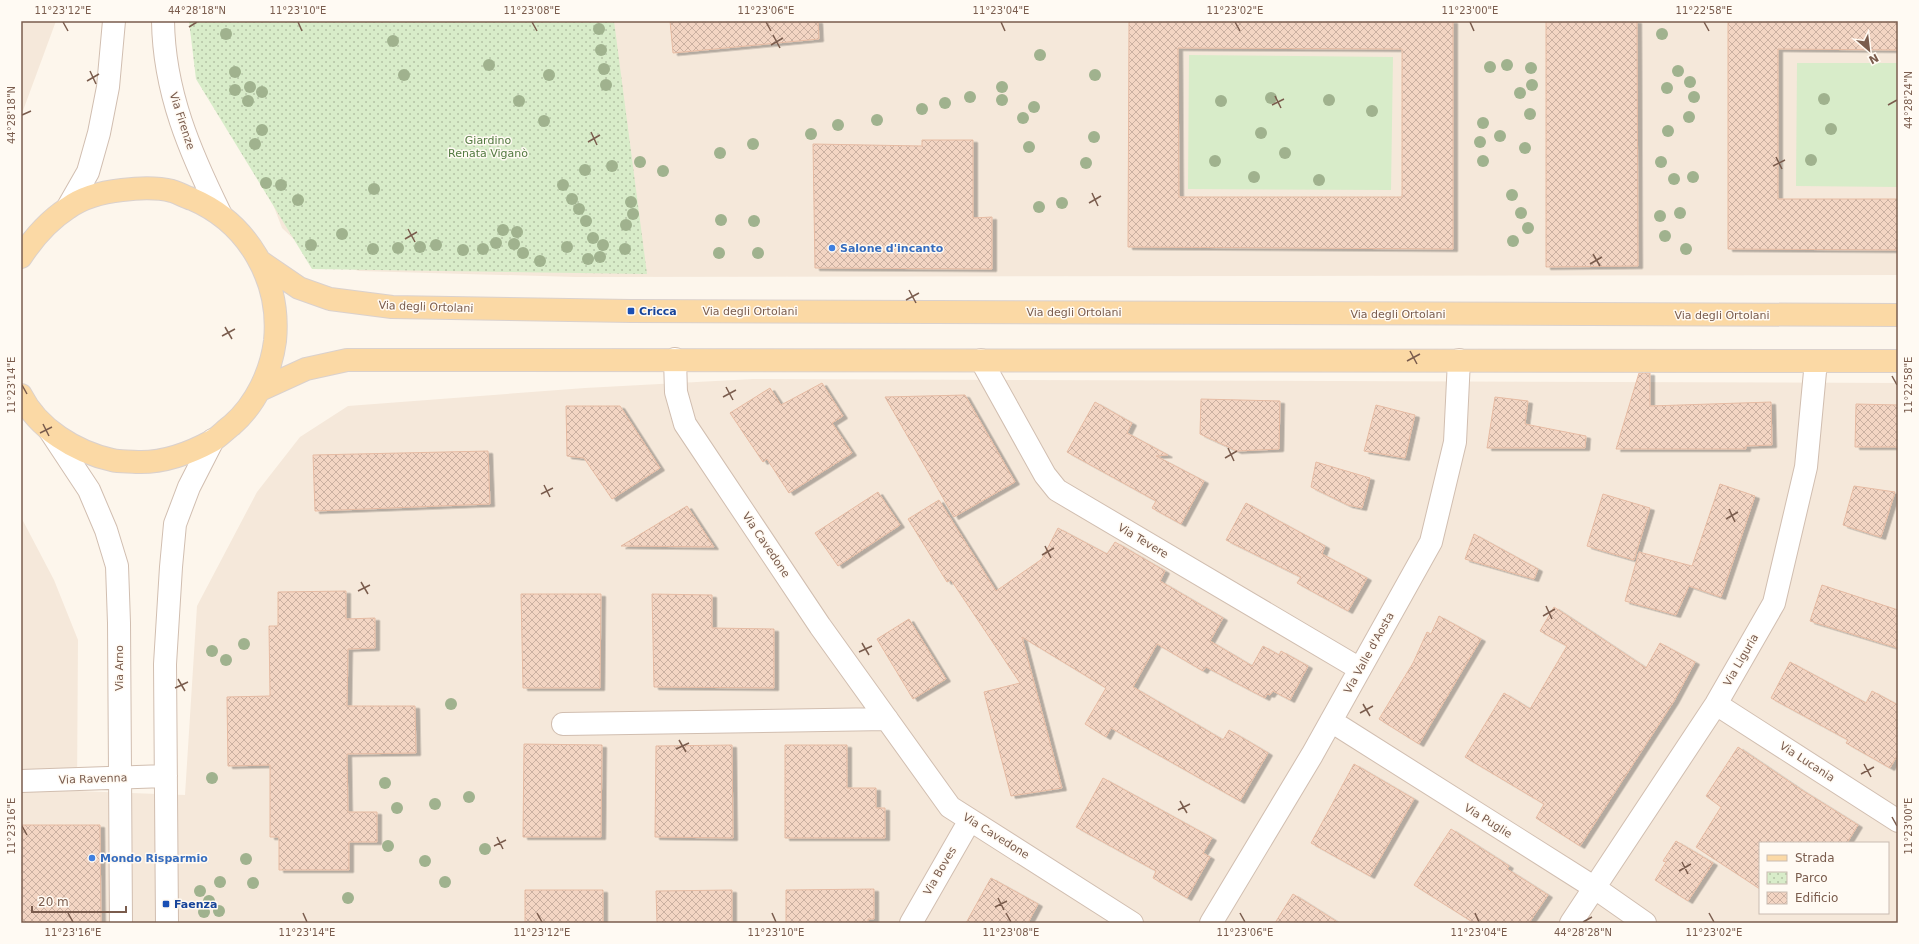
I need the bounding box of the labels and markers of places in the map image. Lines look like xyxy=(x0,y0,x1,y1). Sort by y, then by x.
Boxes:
place label: Salone d'incanto xyxy=(840,242,944,255)
marker: Salone d'incanto xyxy=(827,243,837,253)
place label: Cricca xyxy=(639,305,677,318)
marker: Cricca xyxy=(626,306,636,316)
place label: Mondo Risparmio xyxy=(100,852,208,865)
marker: Mondo Risparmio xyxy=(87,853,97,863)
place label: Faenza xyxy=(174,898,217,911)
marker: Faenza xyxy=(161,899,171,909)

